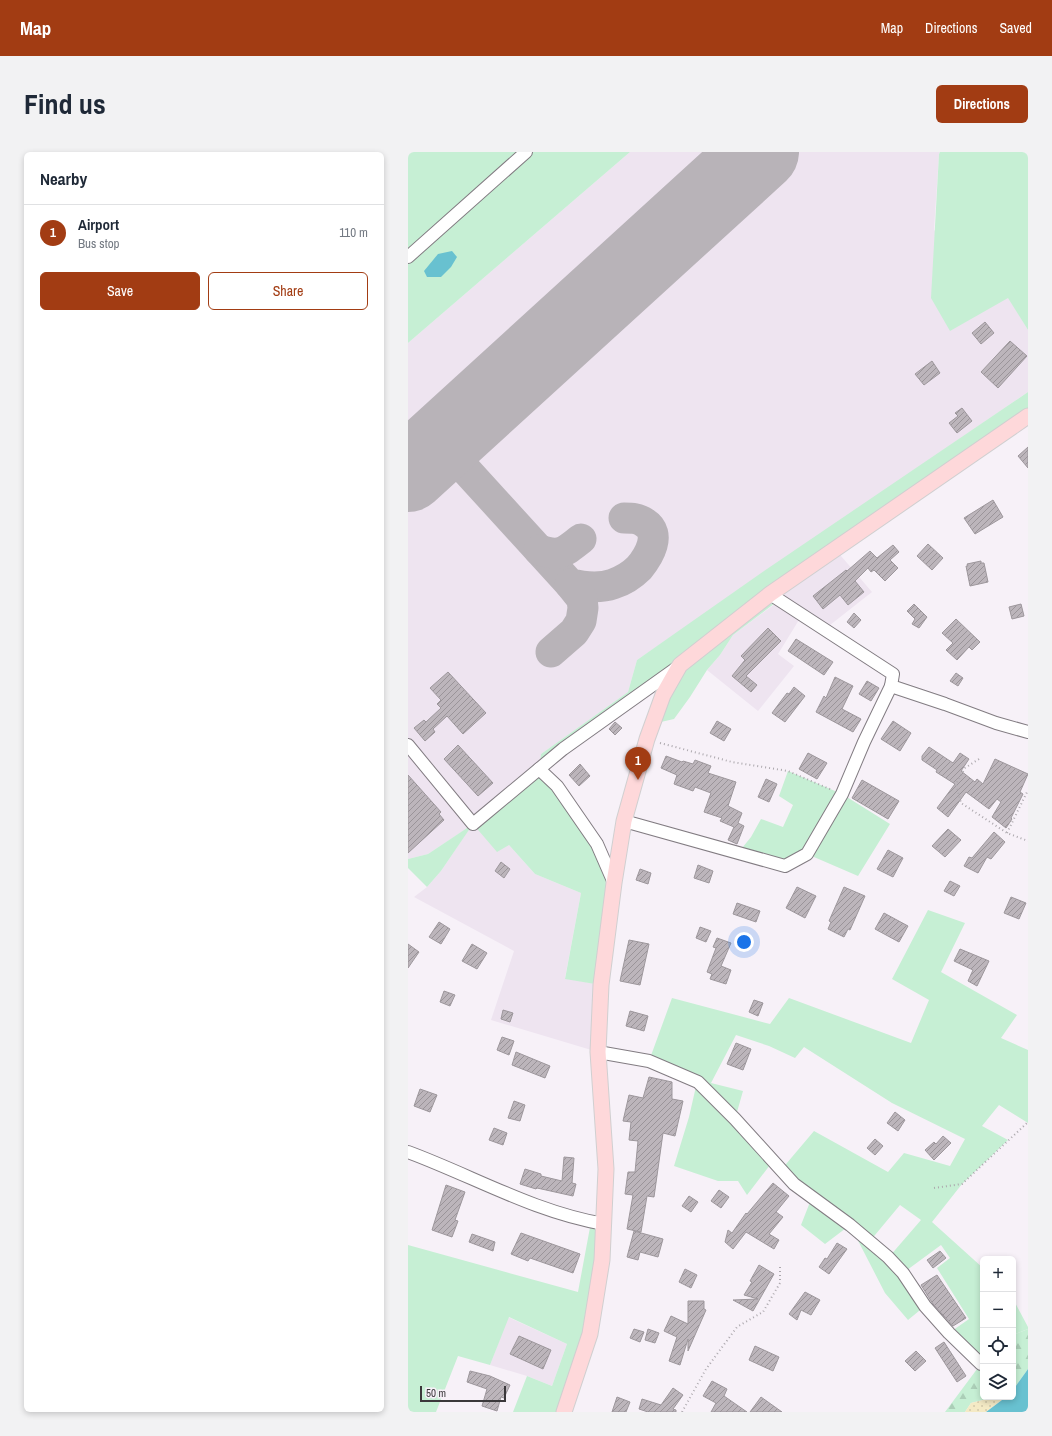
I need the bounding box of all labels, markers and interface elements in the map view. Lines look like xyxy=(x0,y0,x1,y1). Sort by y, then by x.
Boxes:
text: Map xyxy=(20,15,51,41)
text: Map xyxy=(881,19,903,37)
text: Directions xyxy=(925,19,977,37)
text: Saved xyxy=(999,19,1032,37)
text: Find us xyxy=(24,85,106,123)
button: Directions xyxy=(936,85,1028,123)
text: Nearby xyxy=(40,167,87,190)
text: Airport xyxy=(78,214,119,235)
text: 1 xyxy=(50,224,56,241)
text: 110 m xyxy=(339,224,368,241)
text: Bus stop xyxy=(78,235,119,252)
button: Save xyxy=(40,272,200,310)
button: Share xyxy=(208,272,368,310)
pin: 1 xyxy=(625,747,651,780)
your location xyxy=(734,932,754,952)
map controls xyxy=(980,1256,1016,1400)
button: + xyxy=(980,1256,1016,1292)
button: − xyxy=(980,1292,1016,1328)
button: locate xyxy=(980,1328,1016,1364)
button: layers xyxy=(980,1364,1016,1400)
scale bar xyxy=(420,1384,506,1403)
text: 50 m xyxy=(426,1386,446,1400)

